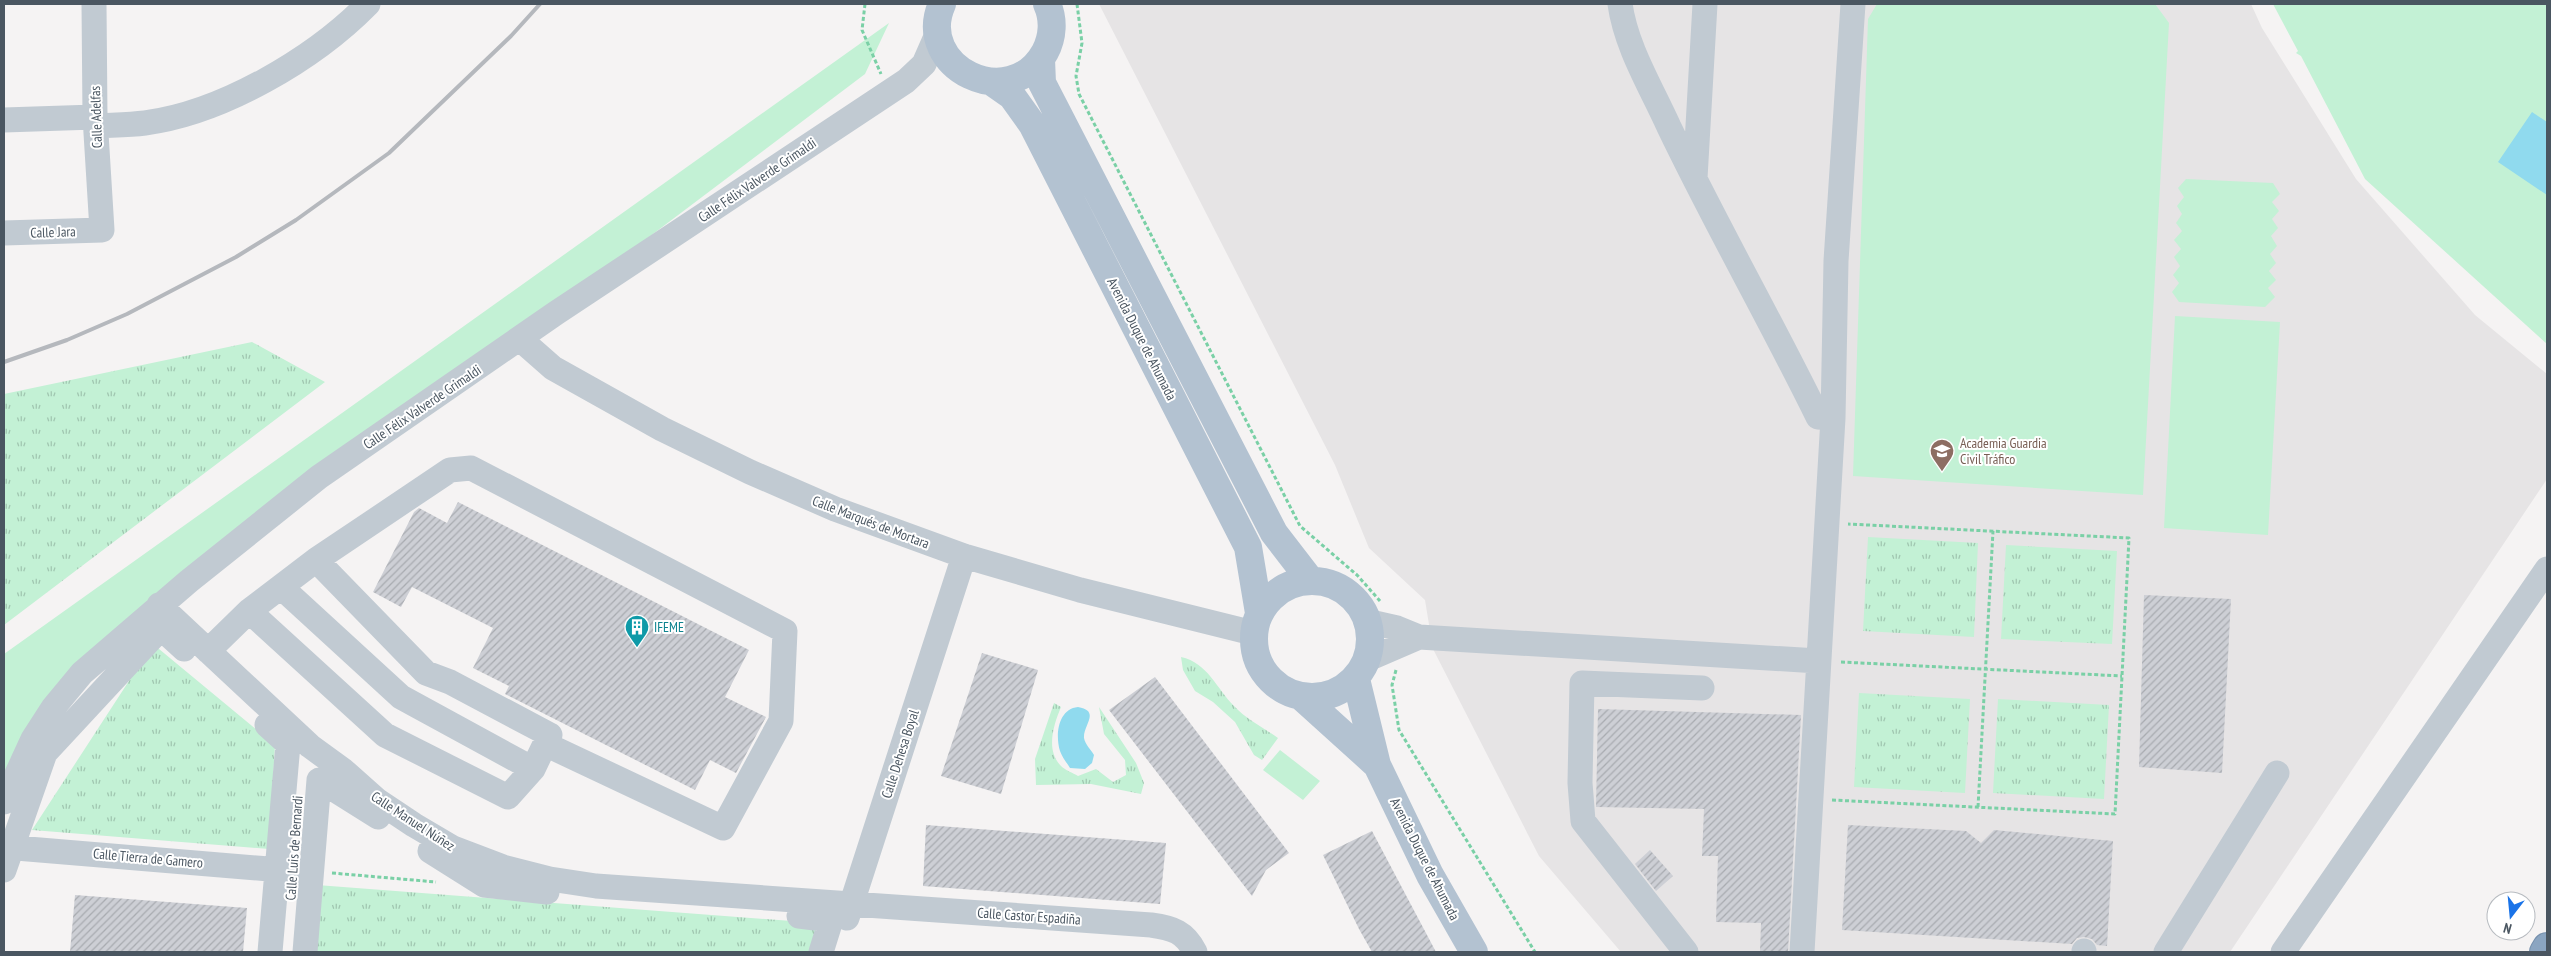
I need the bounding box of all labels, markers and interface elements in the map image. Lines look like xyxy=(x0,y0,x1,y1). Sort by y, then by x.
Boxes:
street label: Calle Adelfas xyxy=(86,85,106,148)
street label: Calle Félix Valverde Grimaldi xyxy=(695,134,819,226)
street label: Calle Jara xyxy=(30,222,76,242)
street label: Avenida Duque de Ahumada xyxy=(1103,275,1181,403)
street label: Calle Félix Valverde Grimaldi xyxy=(360,361,484,453)
place label: Academia Guardia Civil Tráfico xyxy=(1960,434,2047,468)
school or university icon: Academia Guardia Civil Tráfico xyxy=(1929,438,1955,472)
street label: Calle Marqués de Mortara xyxy=(810,491,932,553)
building icon: IFEME xyxy=(624,614,650,648)
place label: IFEME xyxy=(654,618,684,636)
street label: Calle Dehesa Boyal xyxy=(877,707,923,801)
street label: Calle Manuel Núñez xyxy=(368,787,458,855)
street label: Calle Luis de Bernardi xyxy=(281,795,307,901)
street label: Avenida Duque de Ahumada xyxy=(1386,795,1464,923)
street label: Calle Tierra de Gamero xyxy=(92,844,204,872)
north arrow xyxy=(2486,891,2536,941)
street label: Calle Castor Espadiña xyxy=(977,903,1081,929)
text: N xyxy=(2501,919,2514,938)

